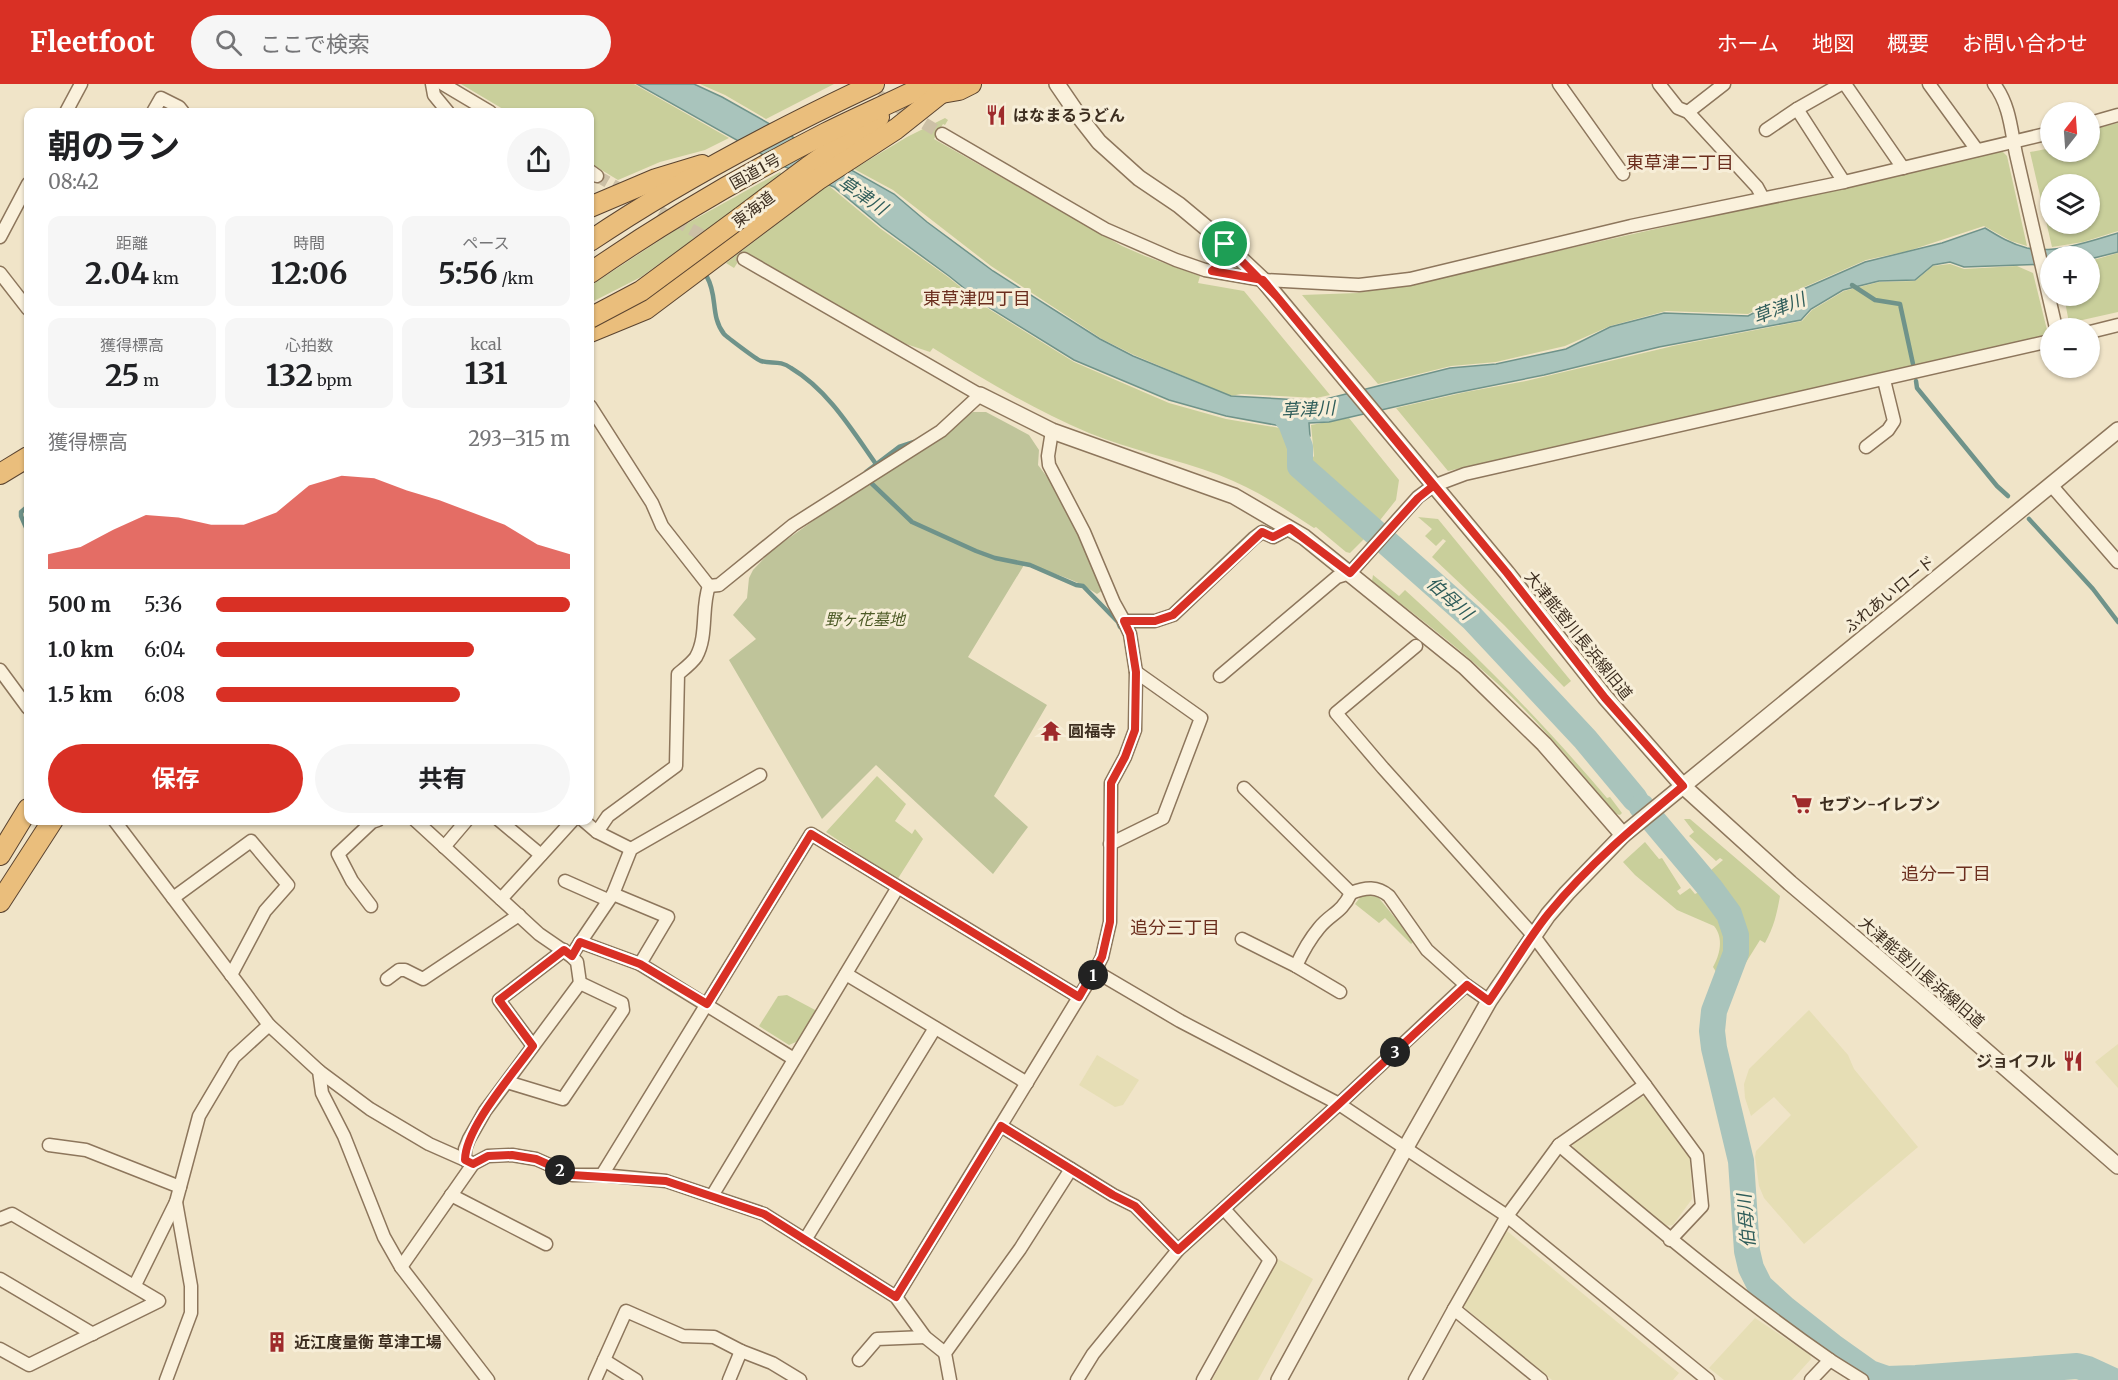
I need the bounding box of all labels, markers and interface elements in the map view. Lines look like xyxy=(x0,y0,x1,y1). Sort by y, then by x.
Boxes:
search box xyxy=(191,15,611,69)
text: Fleetfoot xyxy=(30,24,155,60)
icon: search xyxy=(212,26,245,59)
text: ここで検索 xyxy=(260,30,370,58)
text: ホーム xyxy=(1717,30,1779,57)
text: 地図 xyxy=(1812,30,1854,57)
text: 概要 xyxy=(1887,30,1929,57)
text: お問い合わせ xyxy=(1962,30,2088,57)
north arrow xyxy=(2040,102,2100,162)
map controls xyxy=(2040,102,2100,378)
restaurant icon: はなまるうどん xyxy=(984,103,1008,127)
place label: はなまるうどん xyxy=(1013,105,1125,125)
text: 朝のラン xyxy=(48,126,180,167)
button: share xyxy=(507,128,570,191)
street label: 国道1号 xyxy=(726,149,784,193)
district label: 東草津二丁目 xyxy=(1626,151,1734,174)
text: 08:42 xyxy=(48,169,99,194)
water label: 草津川 xyxy=(834,170,893,221)
button: layers xyxy=(2040,174,2100,234)
street label: 東海道 xyxy=(728,187,778,231)
pin xyxy=(1199,218,1250,269)
icon: arrive xyxy=(1208,227,1241,260)
text: 距離 xyxy=(116,233,148,253)
text: 時間 xyxy=(293,233,325,253)
text: ペース xyxy=(462,233,510,253)
button: + xyxy=(2040,246,2100,306)
text: 2.04 xyxy=(85,254,149,292)
text: 12:06 xyxy=(271,254,347,292)
text: 5:56 xyxy=(438,254,498,292)
text: km xyxy=(149,268,179,288)
text: /km xyxy=(498,268,534,288)
district label: 東草津四丁目 xyxy=(923,287,1031,310)
water label: 草津川 xyxy=(1750,287,1810,328)
button: − xyxy=(2040,318,2100,378)
text: kcal xyxy=(470,334,502,354)
text: 獲得標高 xyxy=(100,335,164,355)
text: 心拍数 xyxy=(285,335,333,355)
text: 131 xyxy=(464,354,508,392)
text: 25 xyxy=(105,356,139,394)
text: 132 xyxy=(266,356,313,394)
text: m xyxy=(139,370,159,390)
text: bpm xyxy=(313,370,352,390)
water label: 草津川 xyxy=(1280,396,1338,422)
text: 293–315 m xyxy=(468,426,570,451)
text: 獲得標高 xyxy=(48,429,128,454)
street label: ふれあいロード xyxy=(1839,551,1939,637)
street label: 大津能登川長浜線旧道 xyxy=(1521,567,1637,703)
water label: 伯母川 xyxy=(1422,571,1479,626)
text: 500 m xyxy=(48,592,111,617)
text: 5:36 xyxy=(144,592,182,617)
park label: 野ヶ花墓地 xyxy=(825,609,907,629)
text: 1.0 km xyxy=(48,637,114,662)
text: 6:04 xyxy=(144,637,185,662)
text: 1.5 km xyxy=(48,682,112,707)
text: 6:08 xyxy=(144,682,185,707)
temple icon: 圓福寺 xyxy=(1039,719,1063,743)
place label: 圓福寺 xyxy=(1068,721,1116,741)
button: 保存 xyxy=(48,744,303,813)
button: 共有 xyxy=(315,744,570,813)
supermarket icon: セブン-イレブン xyxy=(1790,792,1814,816)
place label: セブン-イレブン xyxy=(1819,794,1940,814)
district label: 追分一丁目 xyxy=(1901,862,1991,885)
street label: 大津能登川長浜線旧道 xyxy=(1855,912,1989,1032)
district label: 追分三丁目 xyxy=(1130,916,1220,939)
pin: 1 xyxy=(1078,960,1108,990)
text: 1 xyxy=(1089,965,1097,985)
pin: 3 xyxy=(1380,1037,1410,1067)
text: 3 xyxy=(1390,1042,1400,1062)
restaurant icon: ジョイフル xyxy=(2061,1049,2085,1073)
place label: ジョイフル xyxy=(1976,1051,2056,1071)
pin: 2 xyxy=(545,1155,575,1185)
text: 2 xyxy=(555,1160,565,1180)
water label: 伯母川 xyxy=(1732,1191,1760,1249)
building icon: 近江度量衡 草津工場 xyxy=(265,1330,289,1354)
place label: 近江度量衡 草津工場 xyxy=(294,1332,442,1352)

